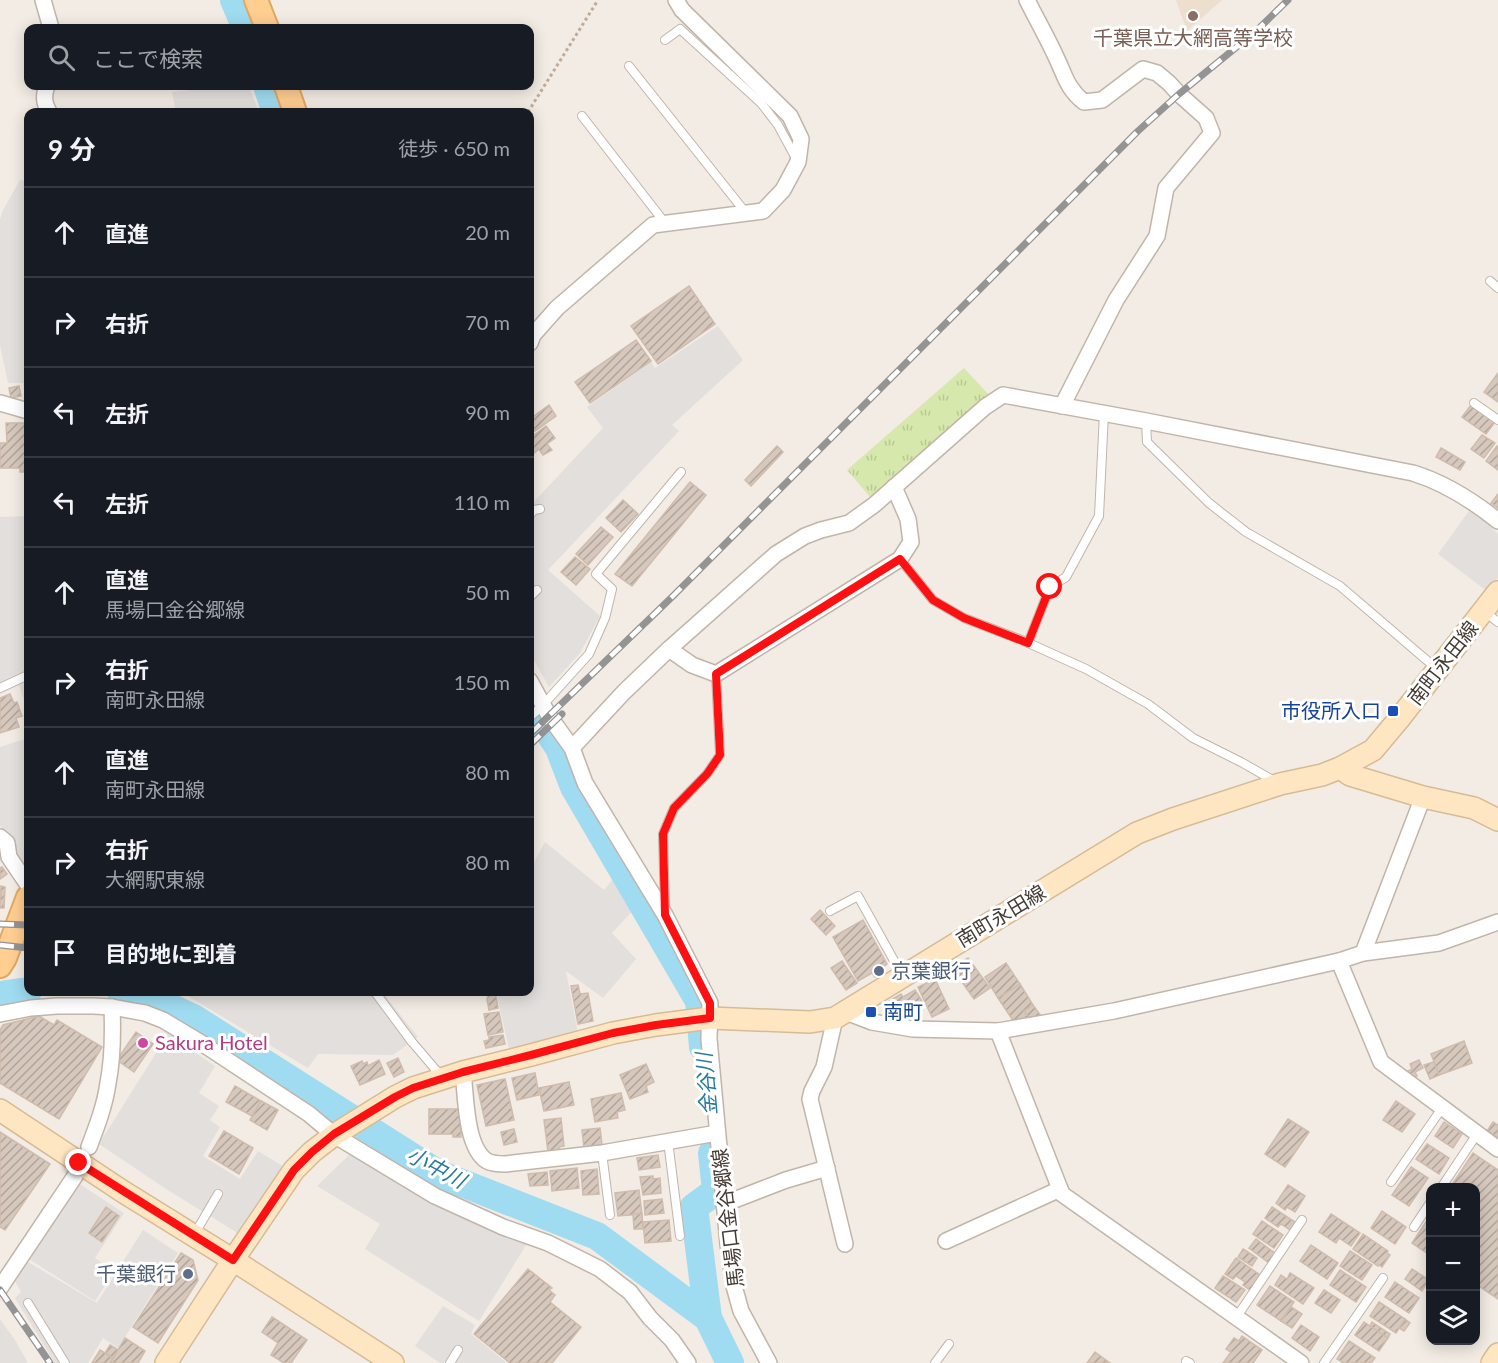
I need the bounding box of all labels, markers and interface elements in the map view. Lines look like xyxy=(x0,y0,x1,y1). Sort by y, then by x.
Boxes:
marker: 千葉県立大網高等学校 xyxy=(1186,9,1200,23)
search box xyxy=(24,24,534,90)
place label: 千葉県立大網高等学校 xyxy=(1093,25,1293,49)
icon: search xyxy=(45,41,78,74)
text: ここで検索 xyxy=(93,45,203,72)
text: 9 分 xyxy=(48,133,95,165)
text: 徒歩 · 650 m xyxy=(398,136,510,160)
icon: ahead xyxy=(48,216,81,249)
text: 直進 xyxy=(105,220,149,247)
text: 20 m xyxy=(465,220,510,244)
icon: right xyxy=(48,306,81,339)
text: 右折 xyxy=(105,310,149,337)
text: 70 m xyxy=(465,310,510,334)
icon: left xyxy=(48,396,81,429)
text: 左折 xyxy=(105,400,149,427)
text: 90 m xyxy=(465,400,510,424)
icon: left xyxy=(48,486,81,519)
text: 左折 xyxy=(105,490,149,517)
text: 110 m xyxy=(454,490,510,514)
text: 直進 xyxy=(105,566,149,593)
route start xyxy=(1036,573,1062,599)
icon: ahead xyxy=(48,576,81,609)
text: 50 m xyxy=(465,580,510,604)
text: 馬場口金谷郷線 xyxy=(105,597,245,621)
street label: 南町永田線 xyxy=(1402,616,1482,709)
text: 右折 xyxy=(105,656,149,683)
icon: right xyxy=(48,666,81,699)
text: 150 m xyxy=(454,670,510,694)
text: 南町永田線 xyxy=(105,687,205,711)
place label: 市役所入口 xyxy=(1281,698,1381,722)
marker: 市役所入口 xyxy=(1386,704,1400,718)
text: 直進 xyxy=(105,746,149,773)
icon: ahead xyxy=(48,756,81,789)
text: 80 m xyxy=(465,760,510,784)
text: 南町永田線 xyxy=(105,777,205,801)
text: 右折 xyxy=(105,836,149,863)
icon: right xyxy=(48,846,81,879)
text: 80 m xyxy=(465,850,510,874)
text: 大網駅東線 xyxy=(105,867,205,891)
street label: 南町永田線 xyxy=(951,879,1050,951)
icon: arrive xyxy=(48,936,81,969)
text: 目的地に到着 xyxy=(105,940,237,967)
place label: 京葉銀行 xyxy=(891,958,971,982)
marker: 京葉銀行 xyxy=(872,964,886,978)
place label: 南町 xyxy=(883,999,923,1023)
marker: 南町 xyxy=(864,1005,878,1019)
place label: Sakura Hotel xyxy=(155,1030,268,1054)
marker: Sakura Hotel xyxy=(136,1036,150,1050)
water label: 金谷川 xyxy=(690,1050,721,1117)
water label: 小中川 xyxy=(403,1141,472,1193)
street label: 馬場口金谷郷線 xyxy=(707,1147,747,1289)
route end xyxy=(65,1149,91,1175)
map controls xyxy=(1426,1183,1480,1345)
button: + xyxy=(1426,1183,1480,1237)
button: − xyxy=(1426,1237,1480,1291)
place label: 千葉銀行 xyxy=(96,1261,176,1285)
marker: 千葉銀行 xyxy=(181,1267,195,1281)
button: layers xyxy=(1426,1291,1480,1345)

